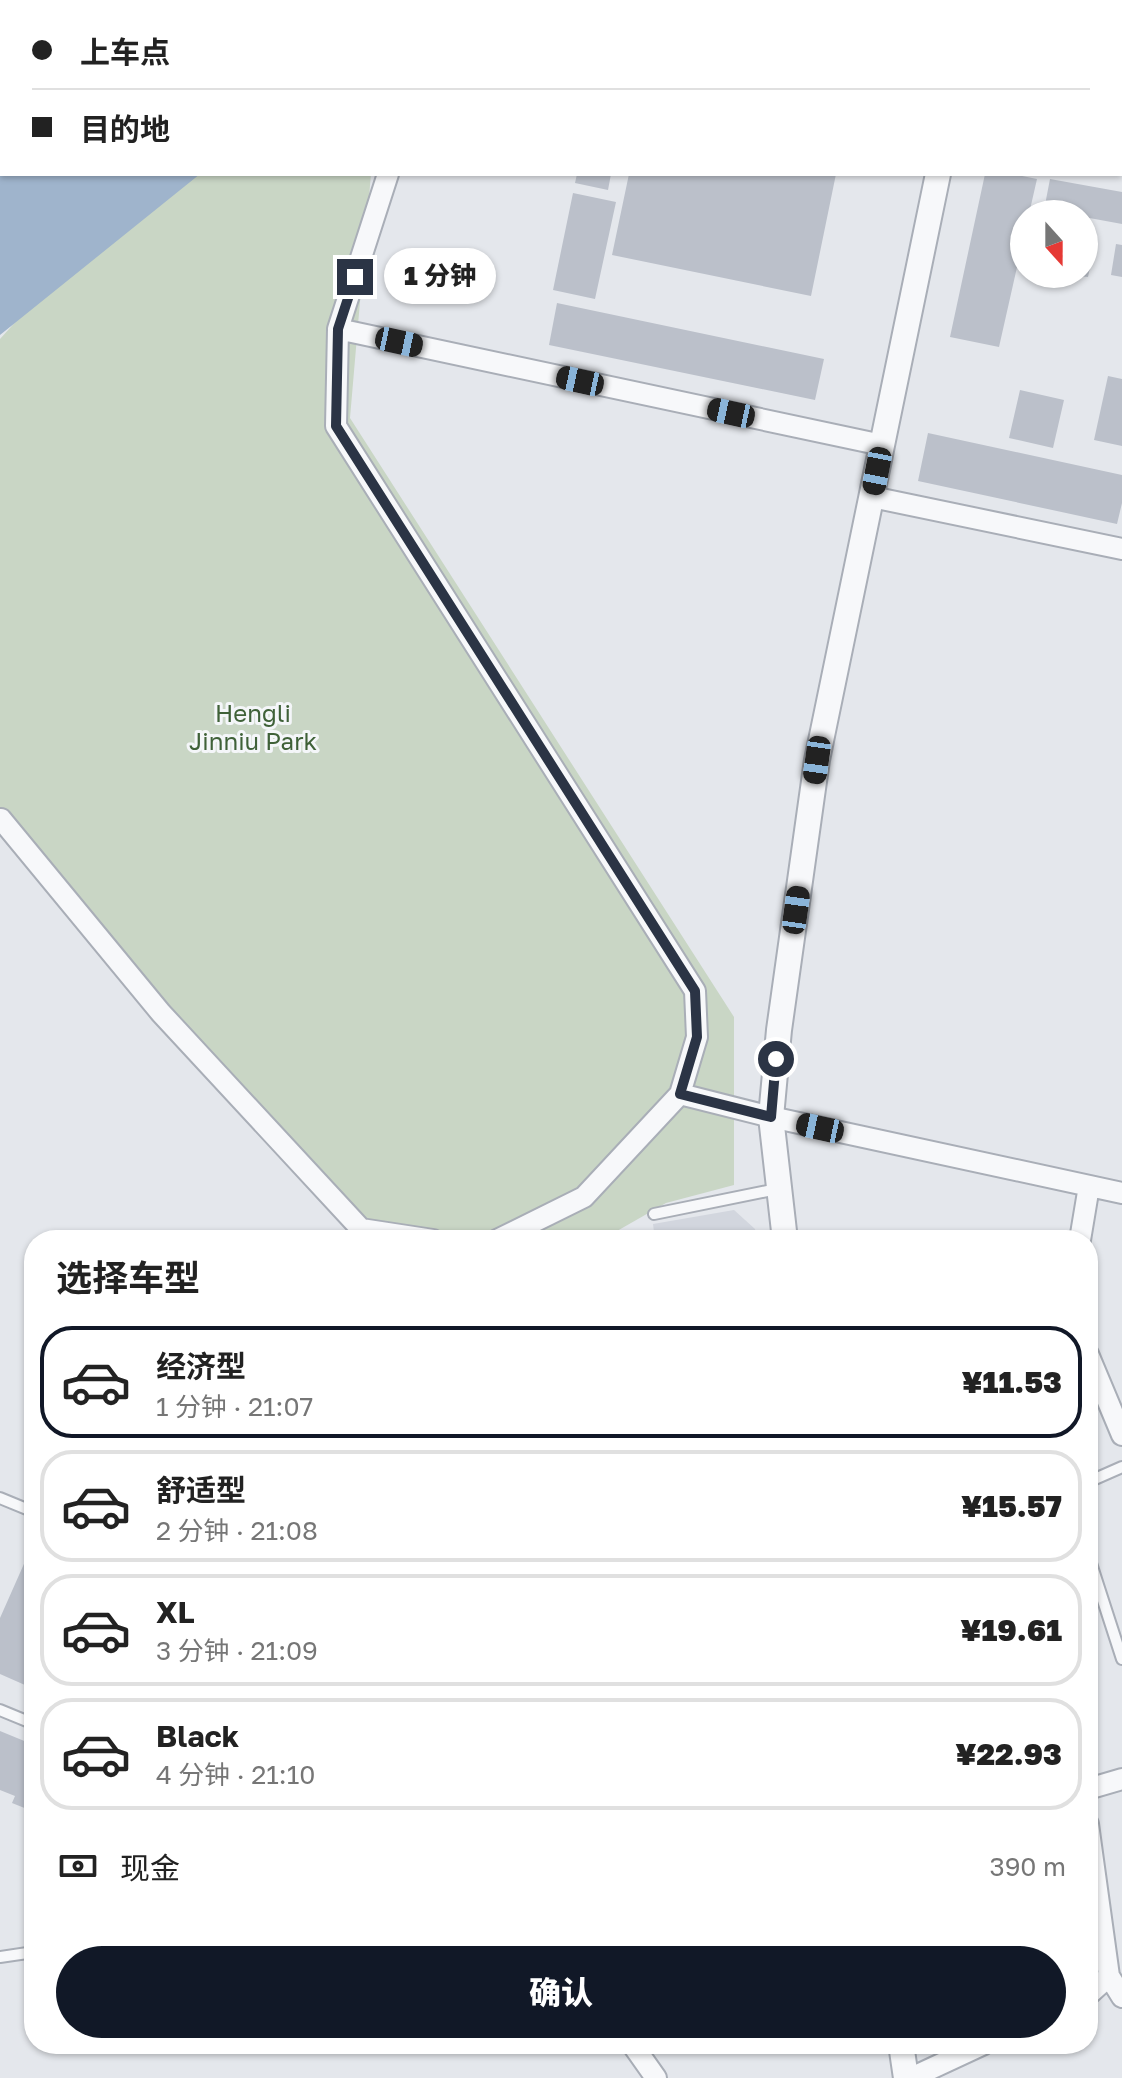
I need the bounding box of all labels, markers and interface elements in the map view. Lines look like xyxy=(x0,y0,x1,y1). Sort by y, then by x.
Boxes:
text: 上车点 xyxy=(80,34,170,70)
text: 目的地 xyxy=(80,111,170,147)
north arrow xyxy=(1010,200,1098,288)
map controls xyxy=(1010,200,1098,288)
callout: 1 分钟 xyxy=(383,249,495,305)
route end xyxy=(337,259,373,295)
text: 1 分钟 xyxy=(404,260,476,291)
car xyxy=(373,325,425,359)
car xyxy=(554,364,606,398)
car xyxy=(705,396,757,430)
car xyxy=(861,445,893,497)
park label: Hengli Jinniu Park xyxy=(189,698,317,755)
car xyxy=(802,735,832,785)
car xyxy=(781,885,811,935)
route start xyxy=(758,1041,794,1077)
car xyxy=(794,1111,846,1145)
text: 选择车型 xyxy=(56,1256,200,1299)
icon: car xyxy=(60,1346,132,1418)
text: 经济型 xyxy=(156,1348,246,1384)
text: ¥11.53 xyxy=(961,1364,1062,1400)
text: 1 分钟 · 21:07 xyxy=(156,1391,313,1422)
icon: car xyxy=(60,1470,132,1542)
text: 舒适型 xyxy=(156,1472,246,1508)
text: ¥15.57 xyxy=(961,1488,1062,1524)
text: 2 分钟 · 21:08 xyxy=(156,1515,318,1546)
icon: car xyxy=(60,1594,132,1666)
text: XL xyxy=(156,1594,195,1630)
text: ¥19.61 xyxy=(960,1612,1062,1648)
text: 3 分钟 · 21:09 xyxy=(156,1635,318,1666)
icon: car xyxy=(60,1718,132,1790)
text: Black xyxy=(156,1718,239,1754)
text: ¥22.93 xyxy=(955,1736,1062,1772)
text: 4 分钟 · 21:10 xyxy=(156,1759,315,1790)
icon: cash xyxy=(56,1844,100,1888)
text: 现金 xyxy=(120,1850,180,1886)
text: 390 m xyxy=(989,1851,1066,1882)
button: 确认 xyxy=(56,1946,1066,2038)

